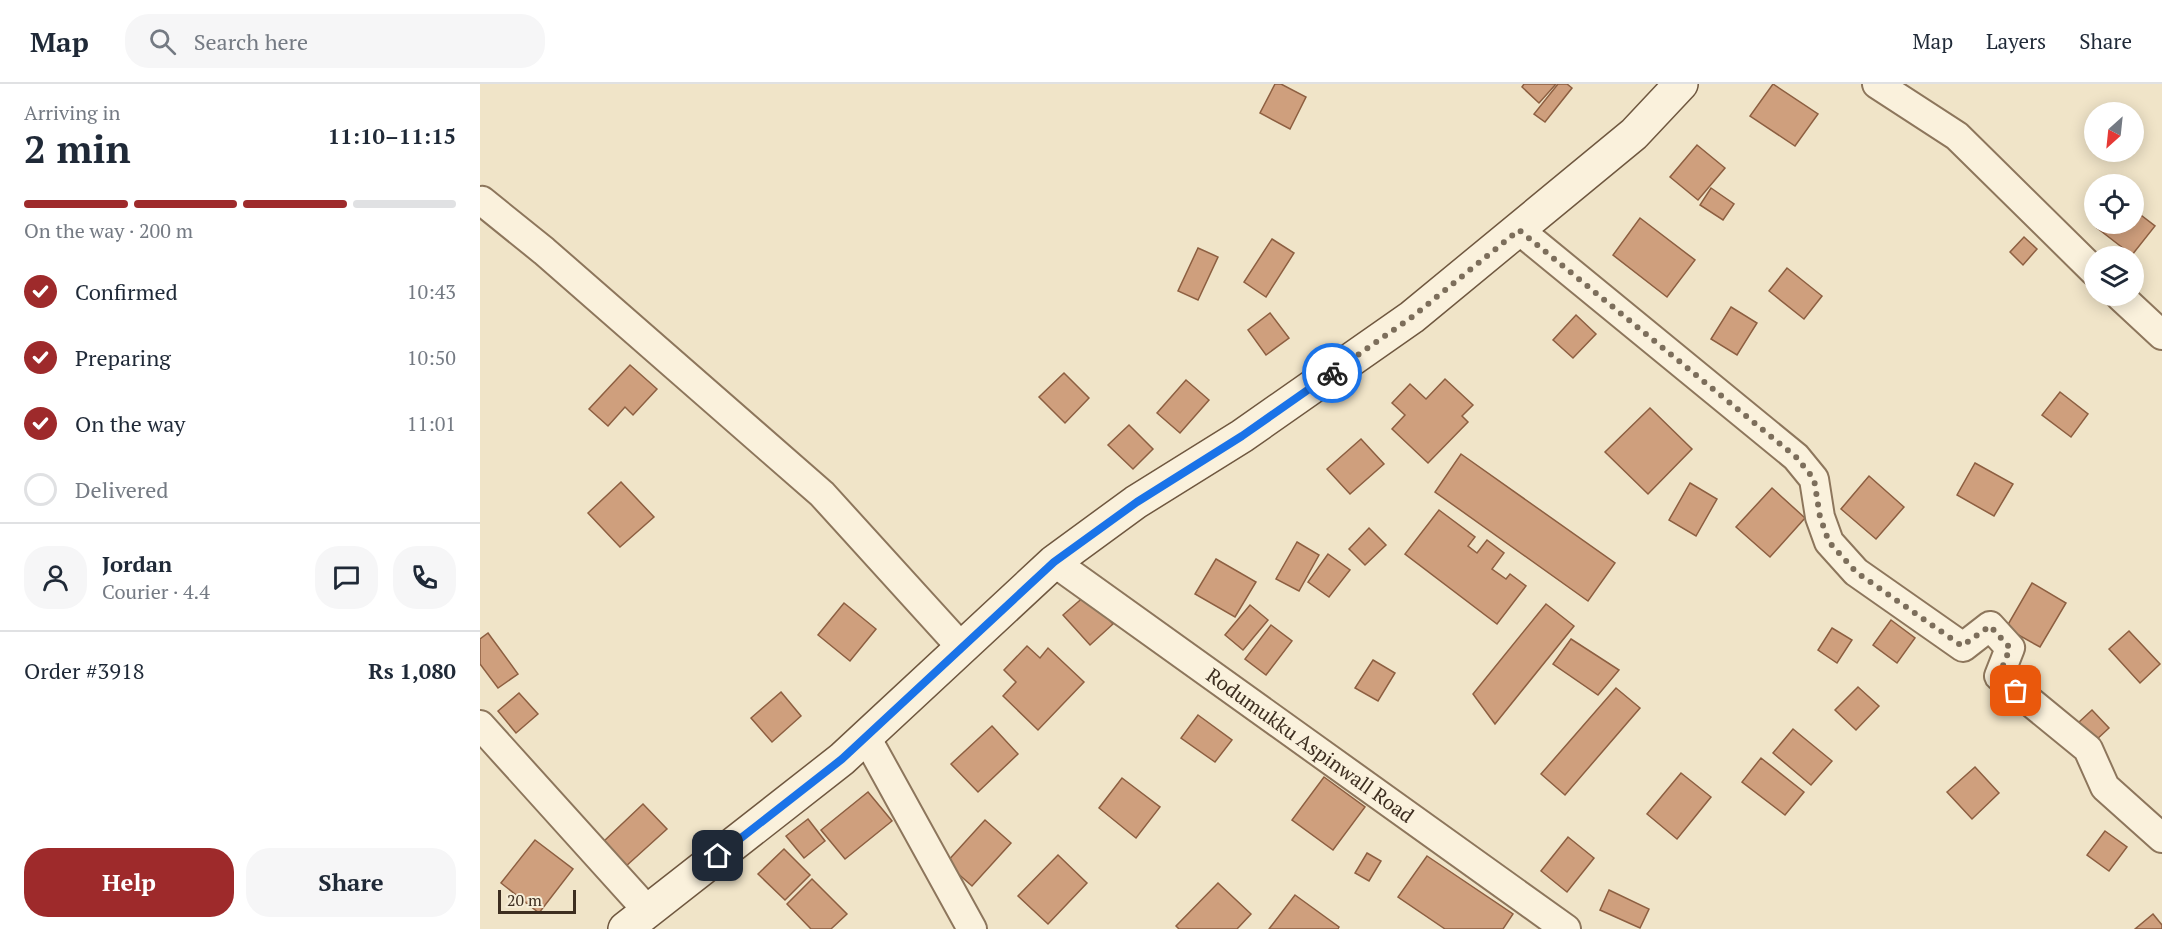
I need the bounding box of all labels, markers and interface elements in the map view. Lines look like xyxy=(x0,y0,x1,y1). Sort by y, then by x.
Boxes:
search box xyxy=(125,14,545,68)
text: Map xyxy=(30,23,89,60)
icon: search xyxy=(146,25,179,58)
text: Search here xyxy=(194,27,308,56)
text: Map xyxy=(1912,27,1953,55)
text: Layers xyxy=(1986,27,2046,55)
text: Share xyxy=(2079,27,2132,55)
text: Arriving in xyxy=(24,99,120,126)
north arrow xyxy=(2084,102,2144,162)
map controls xyxy=(2084,102,2144,306)
text: 11:10–11:15 xyxy=(328,121,456,150)
text: 2 min xyxy=(24,122,131,174)
button: locate xyxy=(2084,174,2144,234)
text: On the way · 200 m xyxy=(24,217,193,244)
button: layers xyxy=(2084,246,2144,306)
icon: check xyxy=(24,275,57,308)
text: Confirmed xyxy=(75,277,178,306)
text: 10:43 xyxy=(407,278,456,305)
icon: check xyxy=(24,341,57,374)
text: Preparing xyxy=(75,343,171,372)
courier xyxy=(1302,343,1362,403)
text: 10:50 xyxy=(407,344,456,371)
icon: bike xyxy=(1316,357,1349,390)
icon: check xyxy=(24,407,57,440)
text: On the way xyxy=(75,409,185,438)
text: 11:01 xyxy=(407,410,456,437)
text: Delivered xyxy=(75,475,168,504)
button: person xyxy=(24,546,87,609)
button: chat xyxy=(315,546,378,609)
button: phone xyxy=(393,546,456,609)
text: Jordan xyxy=(102,549,172,578)
text: Courier · 4.4 xyxy=(102,578,210,605)
text: Order #3918 xyxy=(24,656,144,685)
text: Rs 1,080 xyxy=(368,656,456,685)
street label: Rodumukku Aspinwall Road xyxy=(1201,662,1419,829)
pin xyxy=(1990,665,2041,716)
icon: bag xyxy=(1999,674,2032,707)
pin xyxy=(692,830,743,881)
icon: home xyxy=(701,839,734,872)
button: Help xyxy=(24,848,234,917)
button: Share xyxy=(246,848,456,917)
scale bar xyxy=(498,887,576,914)
text: 20 m xyxy=(507,889,542,911)

